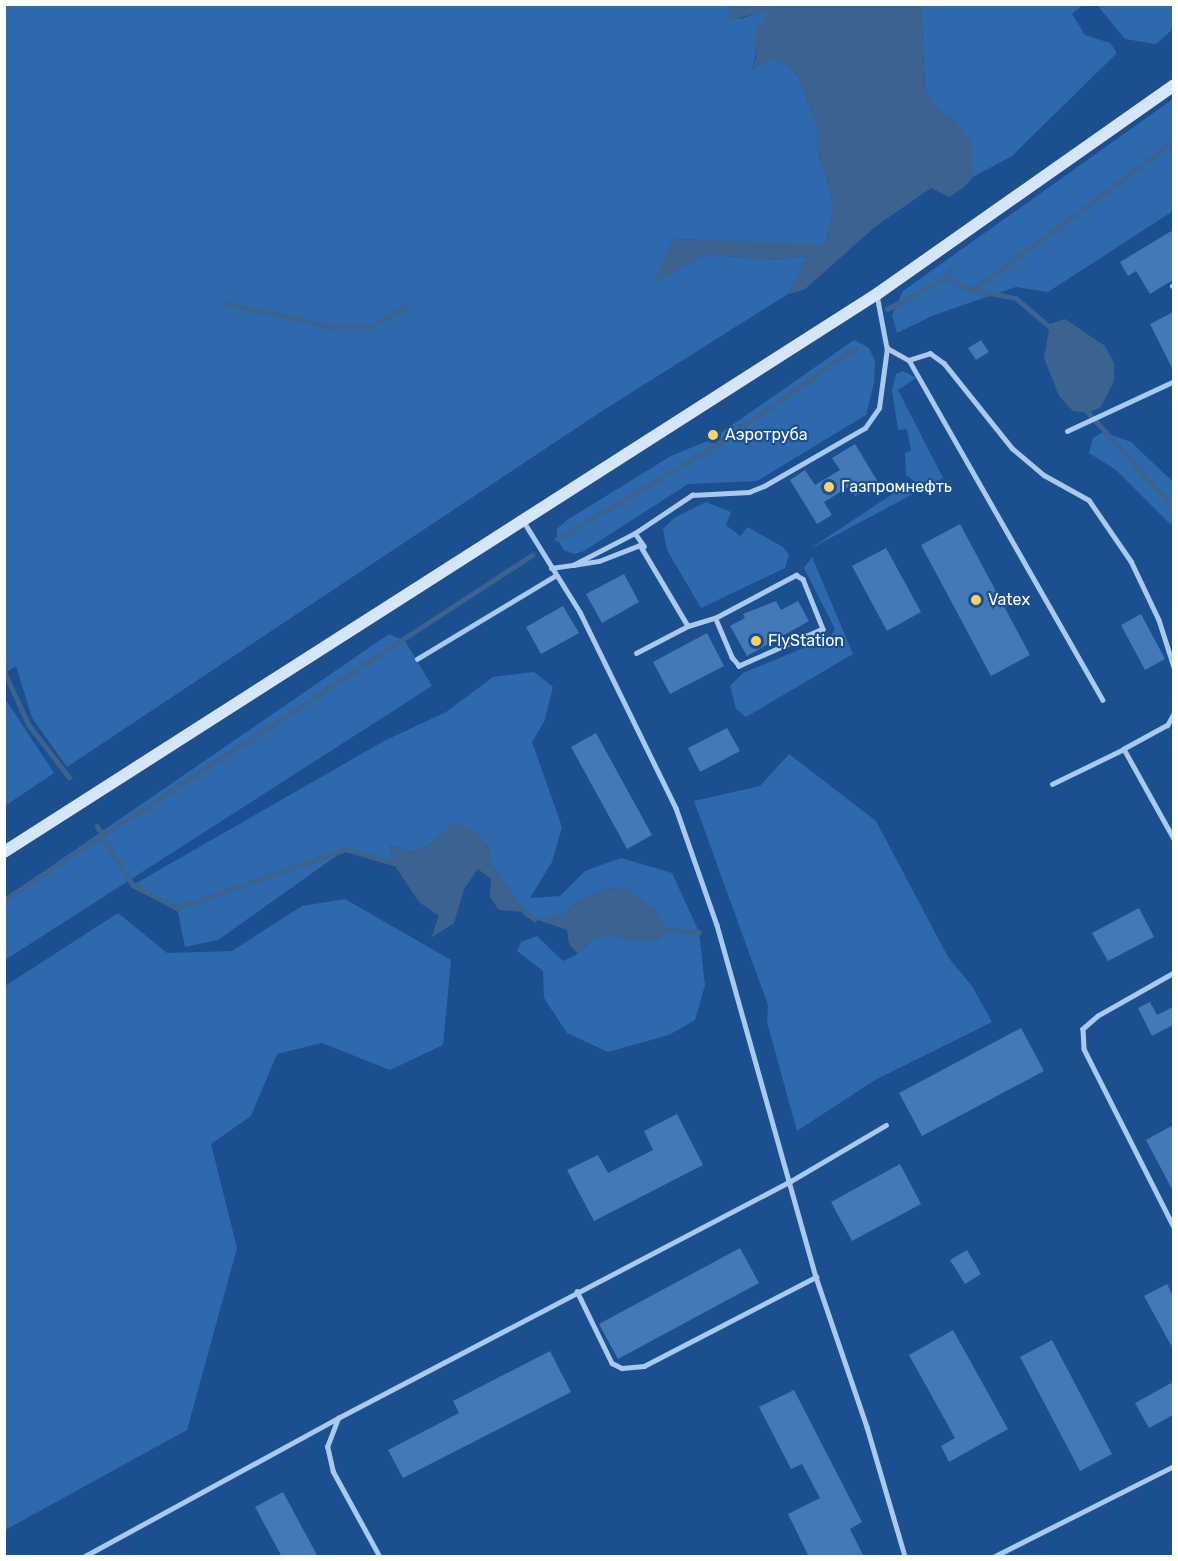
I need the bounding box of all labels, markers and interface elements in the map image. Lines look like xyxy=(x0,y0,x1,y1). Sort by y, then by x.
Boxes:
place label: Аэротруба xyxy=(725,425,808,445)
marker: Аэротруба xyxy=(706,428,720,442)
place label: Газпромнефть xyxy=(841,477,952,497)
marker: Газпромнефть xyxy=(822,480,836,494)
place label: Vatex xyxy=(988,590,1030,610)
marker: Vatex xyxy=(969,593,983,607)
place label: FlyStation xyxy=(768,631,844,651)
marker: FlyStation xyxy=(749,634,763,648)

